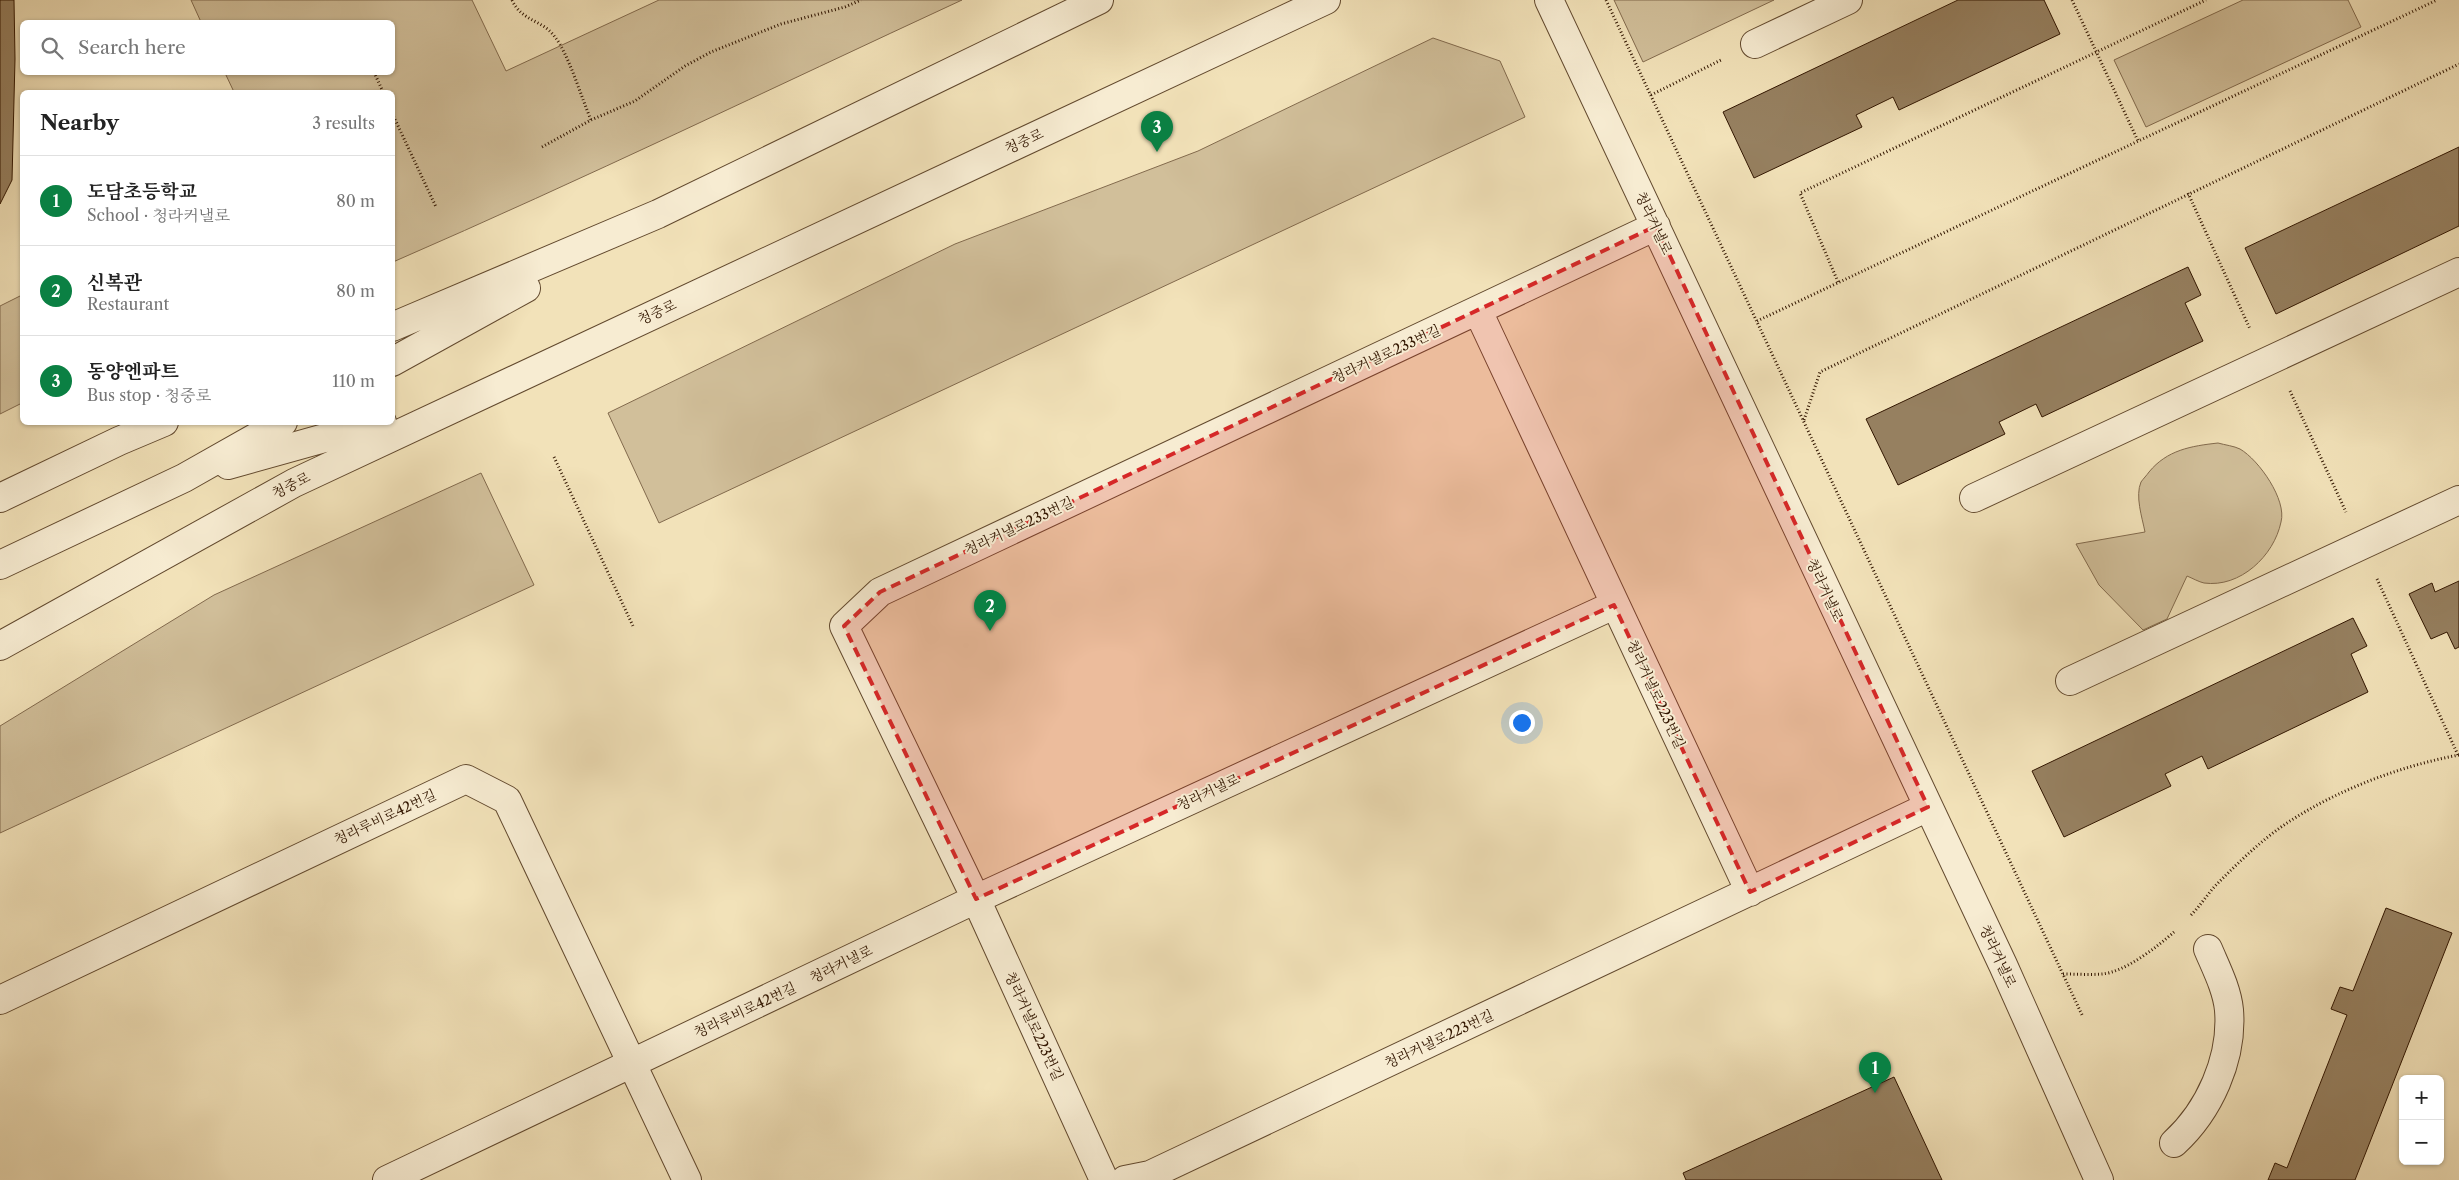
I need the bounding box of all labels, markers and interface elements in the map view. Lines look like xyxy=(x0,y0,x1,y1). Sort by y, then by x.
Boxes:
search box xyxy=(20,20,395,75)
icon: search xyxy=(38,34,66,62)
text: Search here xyxy=(78,36,186,59)
text: Nearby xyxy=(40,110,119,135)
pin: 3 xyxy=(1141,111,1173,152)
text: 3 results xyxy=(312,113,375,133)
street label: 청중로 xyxy=(1002,124,1047,158)
text: 도담초등학교 xyxy=(87,180,197,203)
street label: 청라커낼로 xyxy=(1632,189,1677,258)
text: 1 xyxy=(52,191,60,211)
text: 80 m xyxy=(336,191,375,211)
text: School · 청라커낼로 xyxy=(87,205,230,225)
text: 신복관 xyxy=(87,271,142,294)
text: 2 xyxy=(51,281,61,301)
text: 80 m xyxy=(336,281,375,301)
text: Restaurant xyxy=(87,294,169,314)
street label: 청중로 xyxy=(635,295,680,329)
street label: 청라커낼로233번길 xyxy=(1329,321,1443,387)
text: 동양엔파트 xyxy=(87,360,179,383)
text: 3 xyxy=(51,371,61,391)
text: 110 m xyxy=(332,371,375,391)
text: Bus stop · 청중로 xyxy=(87,385,211,405)
street label: 청중로 xyxy=(269,468,314,502)
street label: 청라커낼로233번길 xyxy=(962,493,1076,559)
street label: 청라커낼로 xyxy=(1803,556,1848,625)
pin: 2 xyxy=(974,590,1006,631)
street label: 청라커낼로223번길 xyxy=(1623,637,1689,751)
your location xyxy=(1509,710,1535,736)
street label: 청라커낼로 xyxy=(1174,769,1243,814)
street label: 청라루비로42번길 xyxy=(331,785,439,849)
street label: 청라커낼로 xyxy=(1976,922,2021,991)
street label: 청라커낼로 xyxy=(807,941,876,987)
street label: 청라커낼로223번길 xyxy=(1001,969,1067,1083)
street label: 청라루비로42번길 xyxy=(691,978,799,1042)
street label: 청라커낼로223번길 xyxy=(1382,1006,1496,1072)
pin: 1 xyxy=(1859,1052,1891,1093)
map controls xyxy=(2399,1075,2444,1165)
button: + xyxy=(2399,1075,2444,1120)
button: − xyxy=(2399,1120,2444,1165)

